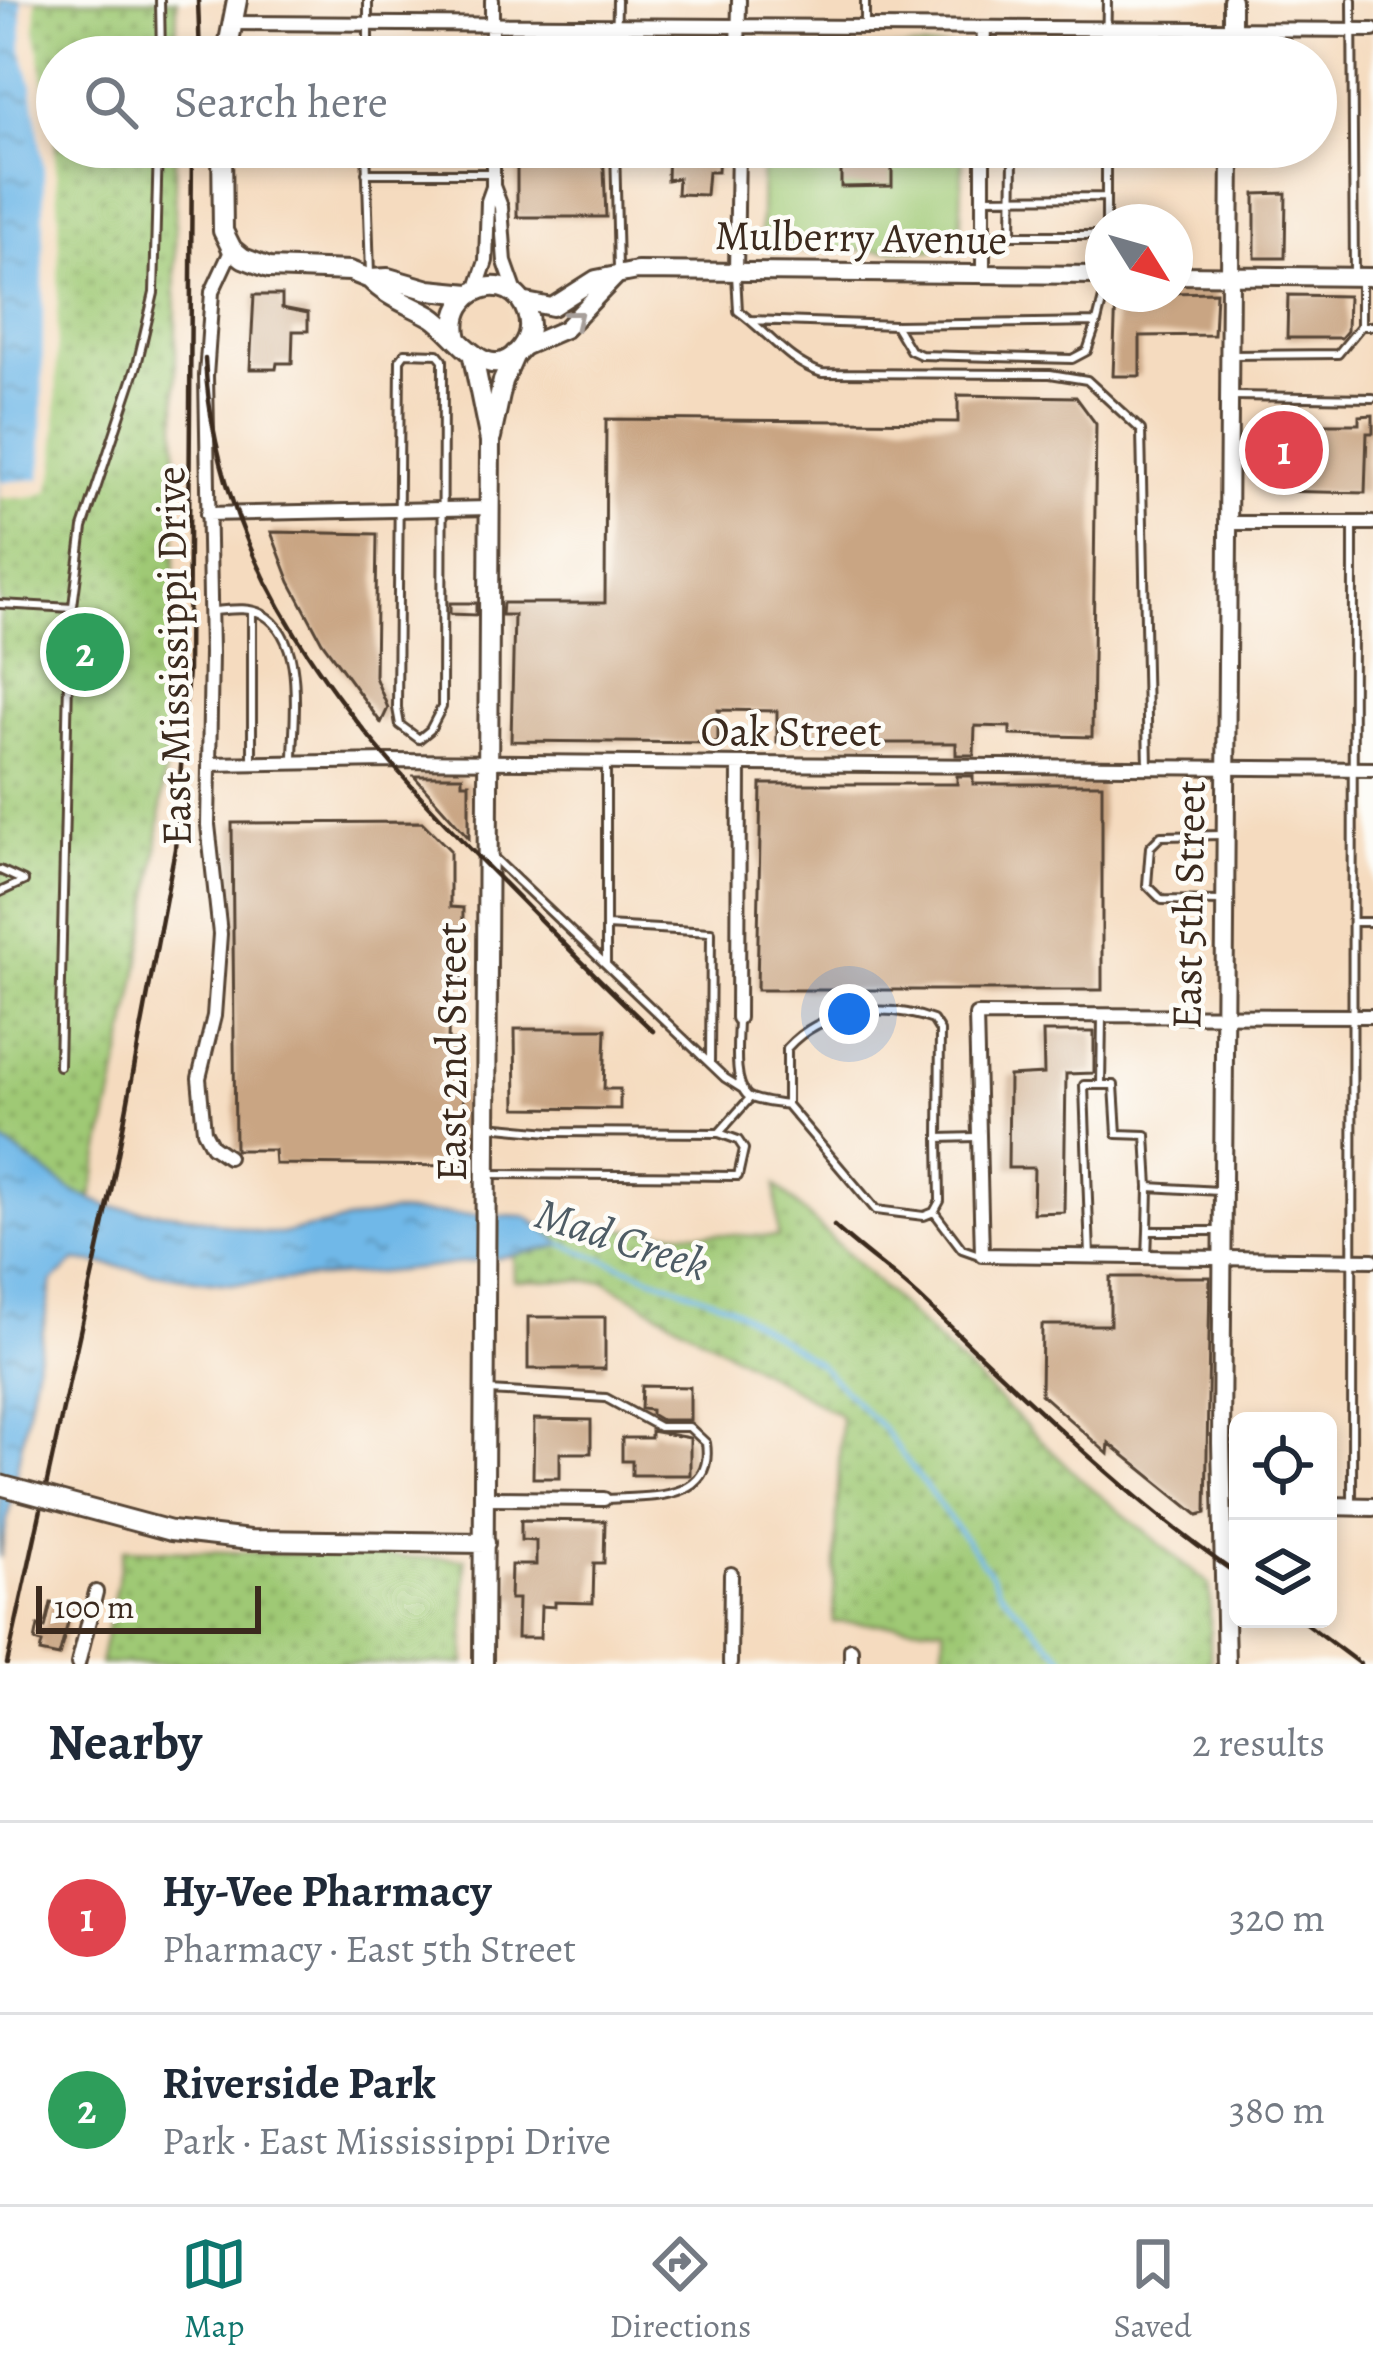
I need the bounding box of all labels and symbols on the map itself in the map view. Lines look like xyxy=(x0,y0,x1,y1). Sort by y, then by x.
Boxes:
north arrow xyxy=(1085,204,1193,312)
street label: Mulberry Avenue xyxy=(714,206,1008,268)
one-way arrow xyxy=(562,311,584,333)
pin: 1 xyxy=(1245,405,1323,495)
street label: East Mississippi Drive xyxy=(141,466,205,846)
pin: 2 xyxy=(46,607,124,697)
street label: Oak Street xyxy=(700,703,882,760)
street label: East 5th Street xyxy=(1157,780,1219,1030)
street label: East 2nd Street xyxy=(423,922,480,1182)
your location xyxy=(819,984,879,1044)
water label: Mad Creek xyxy=(528,1182,716,1296)
scale bar xyxy=(36,1580,261,1633)

